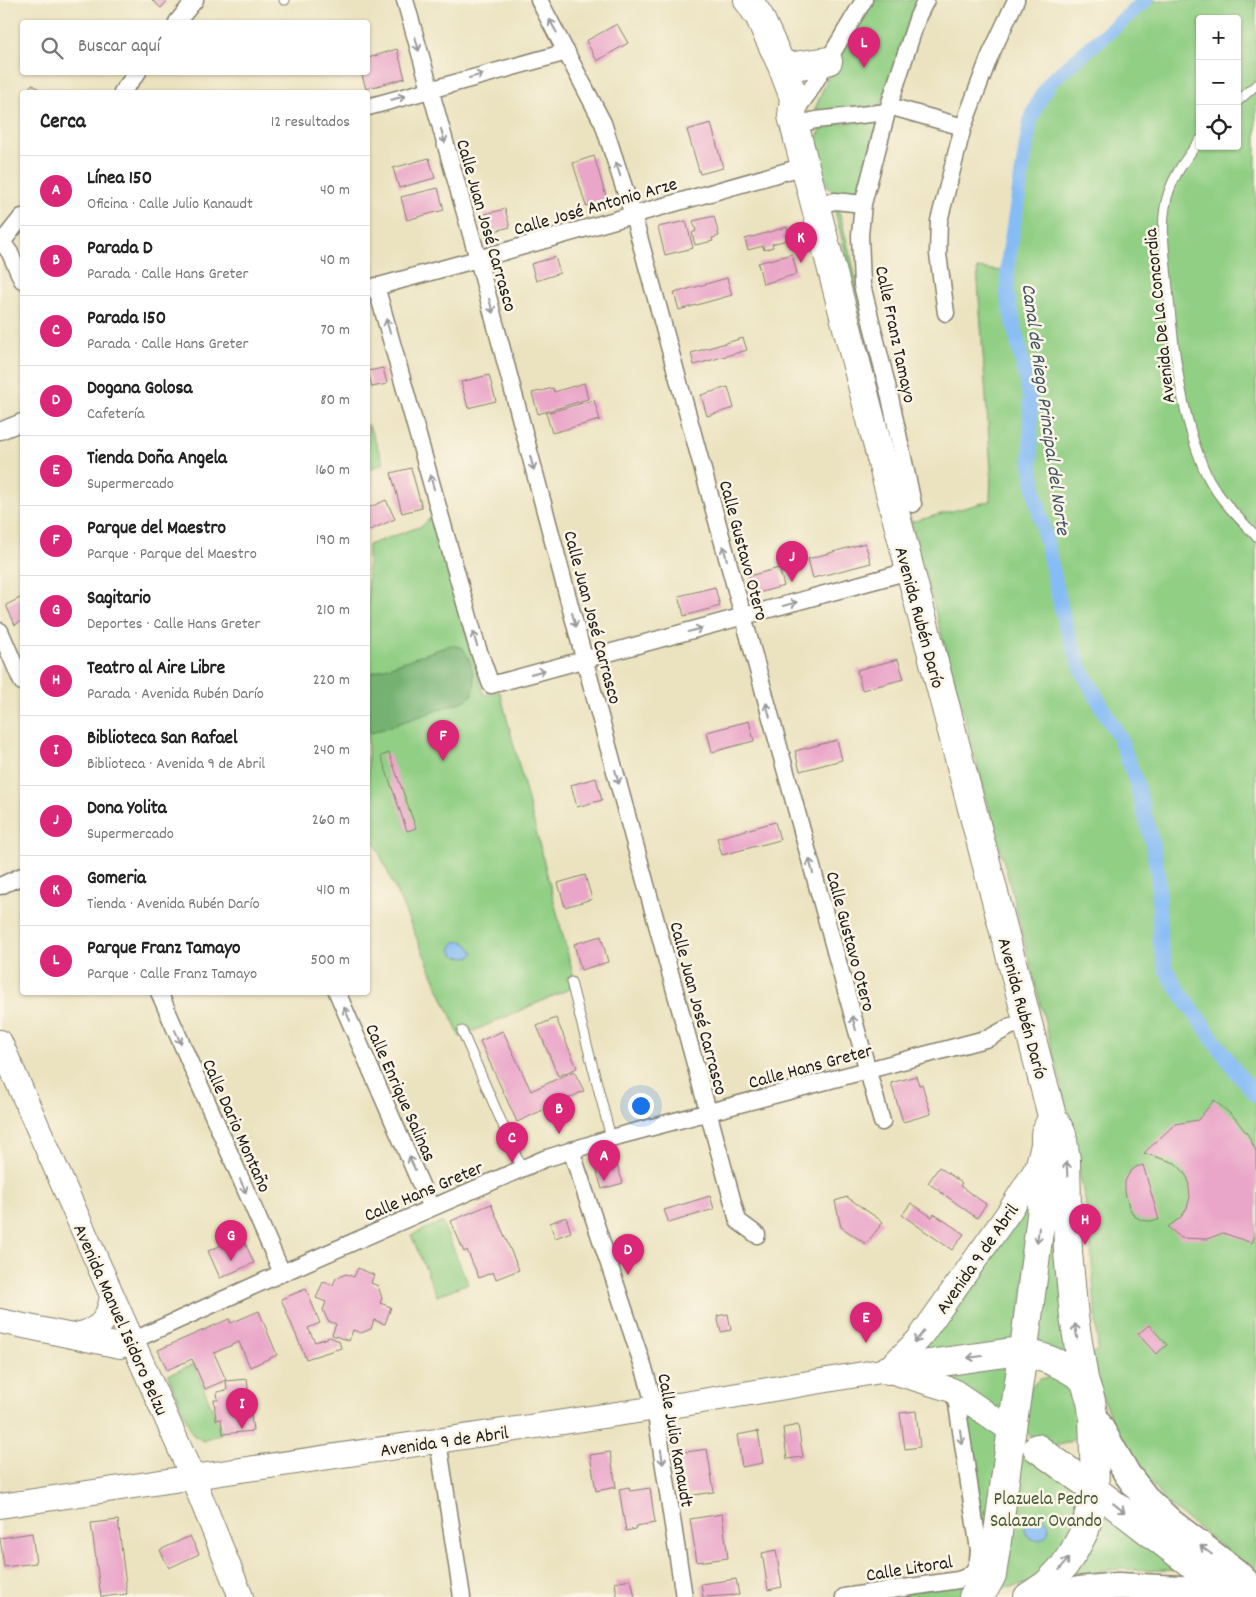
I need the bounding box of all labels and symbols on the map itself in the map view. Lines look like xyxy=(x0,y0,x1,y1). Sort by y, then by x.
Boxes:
one-way arrow xyxy=(547,19,557,33)
pin: L xyxy=(848,27,880,68)
one-way arrow xyxy=(413,36,423,52)
one-way arrow xyxy=(468,71,484,80)
one-way arrow xyxy=(390,92,406,102)
one-way arrow xyxy=(438,127,448,143)
street label: Calle Juan José Carrasco xyxy=(447,136,522,315)
one-way arrow xyxy=(612,161,622,177)
street label: Calle José Antonio Arze xyxy=(511,172,681,245)
pin: K xyxy=(785,222,817,263)
street label: Avenida De La Concordia xyxy=(1139,226,1184,404)
street label: Calle Franz Tamayo xyxy=(866,264,921,406)
water label: Canal de Riego Principal del Norte xyxy=(1013,282,1076,538)
one-way arrow xyxy=(486,298,496,314)
one-way arrow xyxy=(382,318,392,334)
one-way arrow xyxy=(528,455,538,471)
one-way arrow xyxy=(426,475,436,491)
street label: Calle Gustavo Otero xyxy=(710,478,773,624)
street label: Calle Juan José Carrasco xyxy=(554,528,627,708)
pin: J xyxy=(776,541,808,582)
street label: Avenida Rubén Darío xyxy=(886,544,950,692)
one-way arrow xyxy=(720,545,730,561)
one-way arrow xyxy=(782,599,798,609)
one-way arrow xyxy=(570,612,579,628)
one-way arrow xyxy=(687,625,703,634)
one-way arrow xyxy=(470,631,480,647)
one-way arrow xyxy=(530,666,546,676)
one-way arrow xyxy=(763,702,772,718)
pin: F xyxy=(427,720,459,761)
one-way arrow xyxy=(612,769,622,785)
one-way arrow xyxy=(806,859,815,875)
street label: Calle Gustavo Otero xyxy=(817,869,880,1015)
street label: Calle Juan José Carrasco xyxy=(660,919,733,1099)
street label: Avenida Rubén Darío xyxy=(989,935,1053,1083)
one-way arrow xyxy=(341,1007,351,1022)
one-way arrow xyxy=(849,1015,858,1031)
street label: Calle Enrique Salinas xyxy=(356,1020,441,1167)
one-way arrow xyxy=(174,1029,184,1044)
street label: Calle Hans Greter xyxy=(746,1039,876,1098)
street label: Calle Dario Montaño xyxy=(193,1055,276,1198)
pin: B xyxy=(543,1093,575,1134)
your location xyxy=(628,1093,654,1119)
pin: C xyxy=(496,1122,528,1163)
pin: A xyxy=(588,1140,620,1181)
street label: Calle Hans Greter xyxy=(361,1156,488,1231)
one-way arrow xyxy=(406,1156,416,1171)
one-way arrow xyxy=(1062,1161,1071,1177)
one-way arrow xyxy=(239,1178,249,1193)
street label: Avenida 9 de Abril xyxy=(931,1199,1027,1321)
pin: H xyxy=(1069,1204,1101,1245)
street label: Avenida Manuel Isidoro Belzu xyxy=(64,1220,173,1421)
pin: G xyxy=(215,1220,247,1261)
one-way arrow xyxy=(1033,1226,1043,1242)
pin: D xyxy=(612,1234,644,1275)
pin: E xyxy=(850,1302,882,1343)
one-way arrow xyxy=(1071,1323,1081,1339)
one-way arrow xyxy=(914,1331,925,1344)
one-way arrow xyxy=(967,1352,983,1362)
street label: Calle Julio Kanaudt xyxy=(648,1372,699,1510)
pin: I xyxy=(226,1388,258,1429)
street label: Avenida 9 de Abril xyxy=(379,1421,511,1466)
one-way arrow xyxy=(957,1429,967,1445)
one-way arrow xyxy=(658,1448,668,1464)
park label: Plazuela Pedro Salazar Ovando xyxy=(990,1487,1102,1536)
one-way arrow xyxy=(1112,1503,1126,1513)
one-way arrow xyxy=(1200,1544,1213,1555)
street label: Calle Litoral xyxy=(864,1550,955,1591)
one-way arrow xyxy=(1058,1558,1069,1571)

